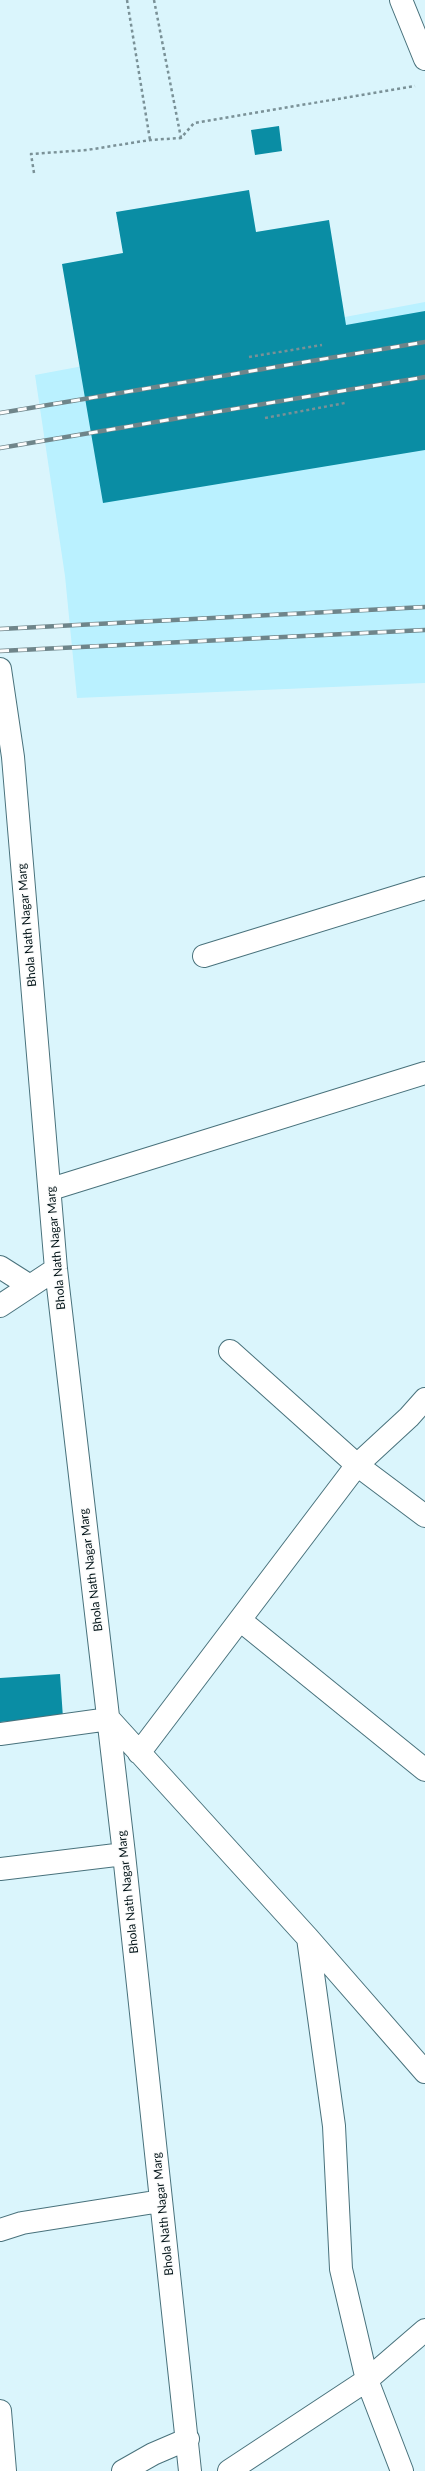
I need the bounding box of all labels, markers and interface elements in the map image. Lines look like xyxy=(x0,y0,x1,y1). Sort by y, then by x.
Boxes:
street label: Bhola Nath Nagar Marg xyxy=(14,863,40,987)
street label: Bhola Nath Nagar Marg xyxy=(43,1186,69,1310)
street label: Bhola Nath Nagar Marg xyxy=(76,1508,106,1632)
street label: Bhola Nath Nagar Marg xyxy=(114,1830,142,1954)
street label: Bhola Nath Nagar Marg xyxy=(149,2152,177,2276)

